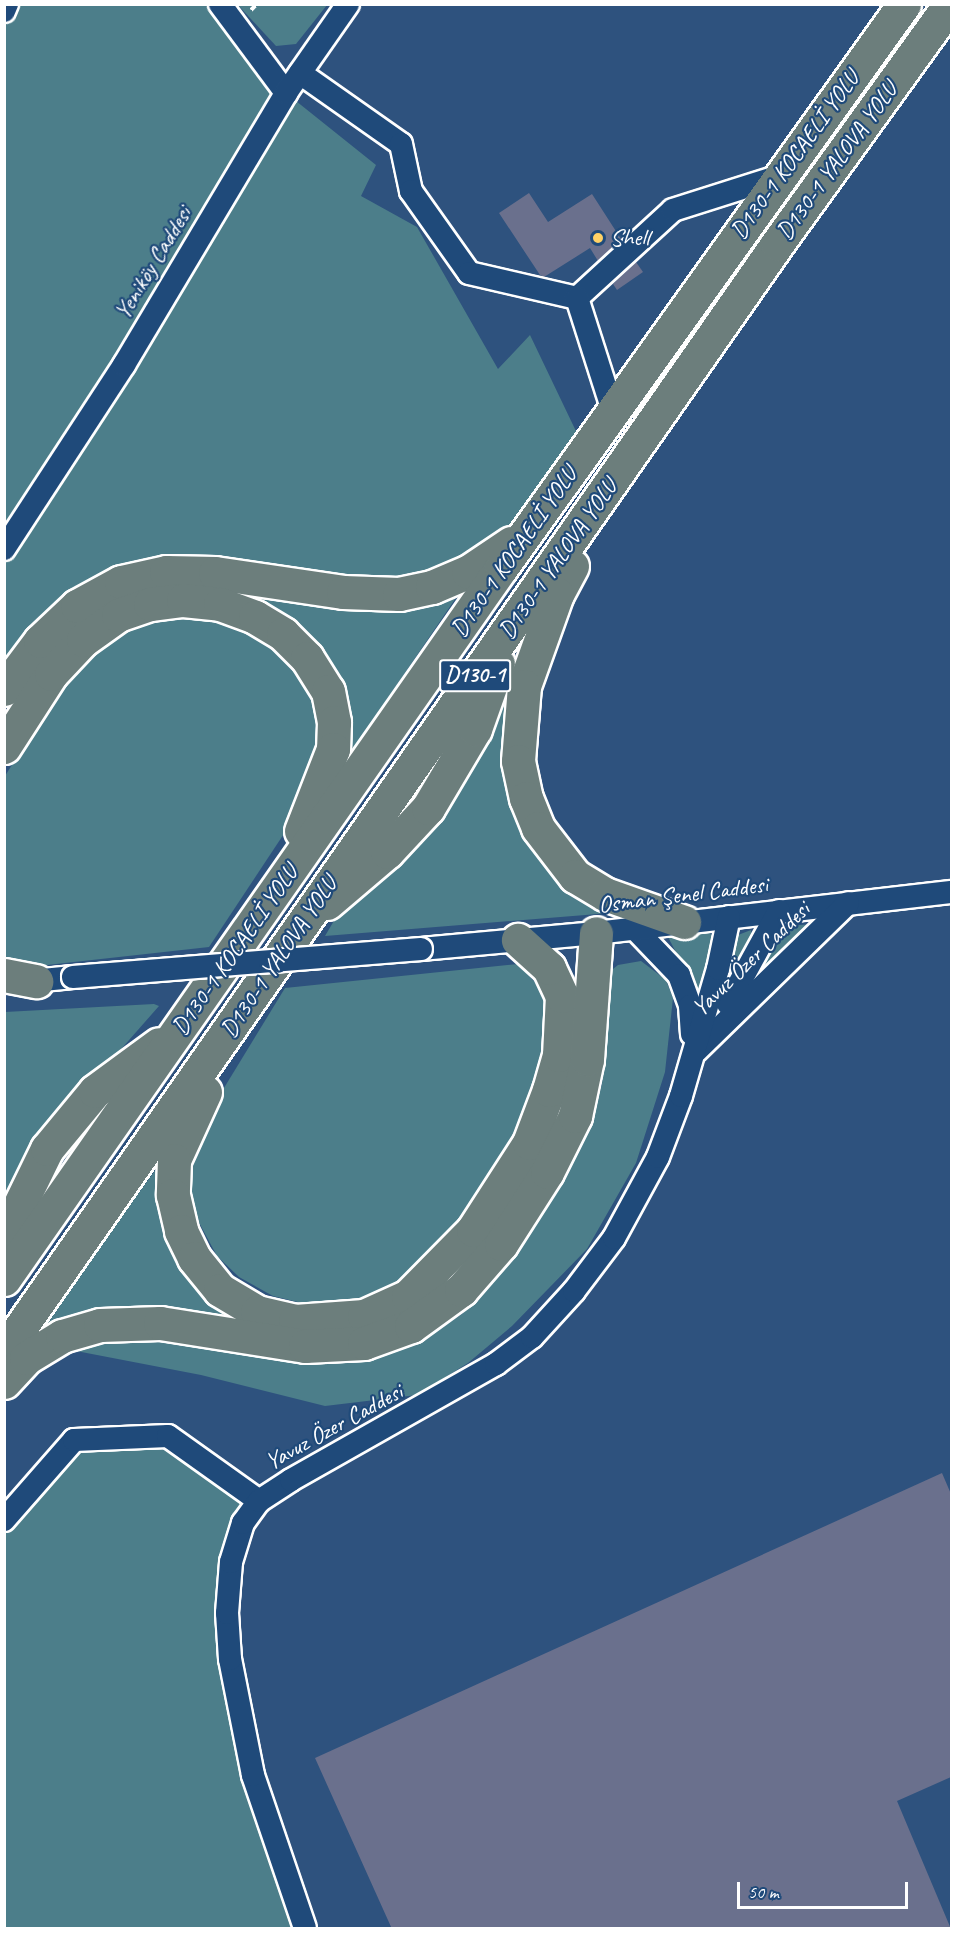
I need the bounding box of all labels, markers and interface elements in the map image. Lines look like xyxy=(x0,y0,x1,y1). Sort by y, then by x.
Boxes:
street label: D130-1 KOCAELİ YOLU xyxy=(724,65,866,245)
street label: D130-1 YALOVA YOLU xyxy=(770,77,904,245)
street label: Yeniköy Caddesi xyxy=(108,202,198,324)
place label: Shell xyxy=(610,224,649,252)
marker: Shell xyxy=(591,231,605,245)
street label: D130-1 KOCAELİ YOLU xyxy=(445,462,583,642)
street label: D130-1 YALOVA YOLU xyxy=(492,474,624,644)
road number: D130-1 xyxy=(439,657,511,695)
street label: D130-1 KOCAELİ YOLU xyxy=(166,860,304,1040)
street label: Osman Şenel Caddesi xyxy=(596,870,770,920)
street label: D130-1 YALOVA YOLU xyxy=(215,871,343,1043)
street label: Yavuz Özer Caddesi xyxy=(686,895,816,1023)
street label: Yavuz Özer Caddesi xyxy=(260,1377,408,1477)
scale bar xyxy=(740,1870,911,1908)
text: 50 m xyxy=(748,1881,779,1903)

